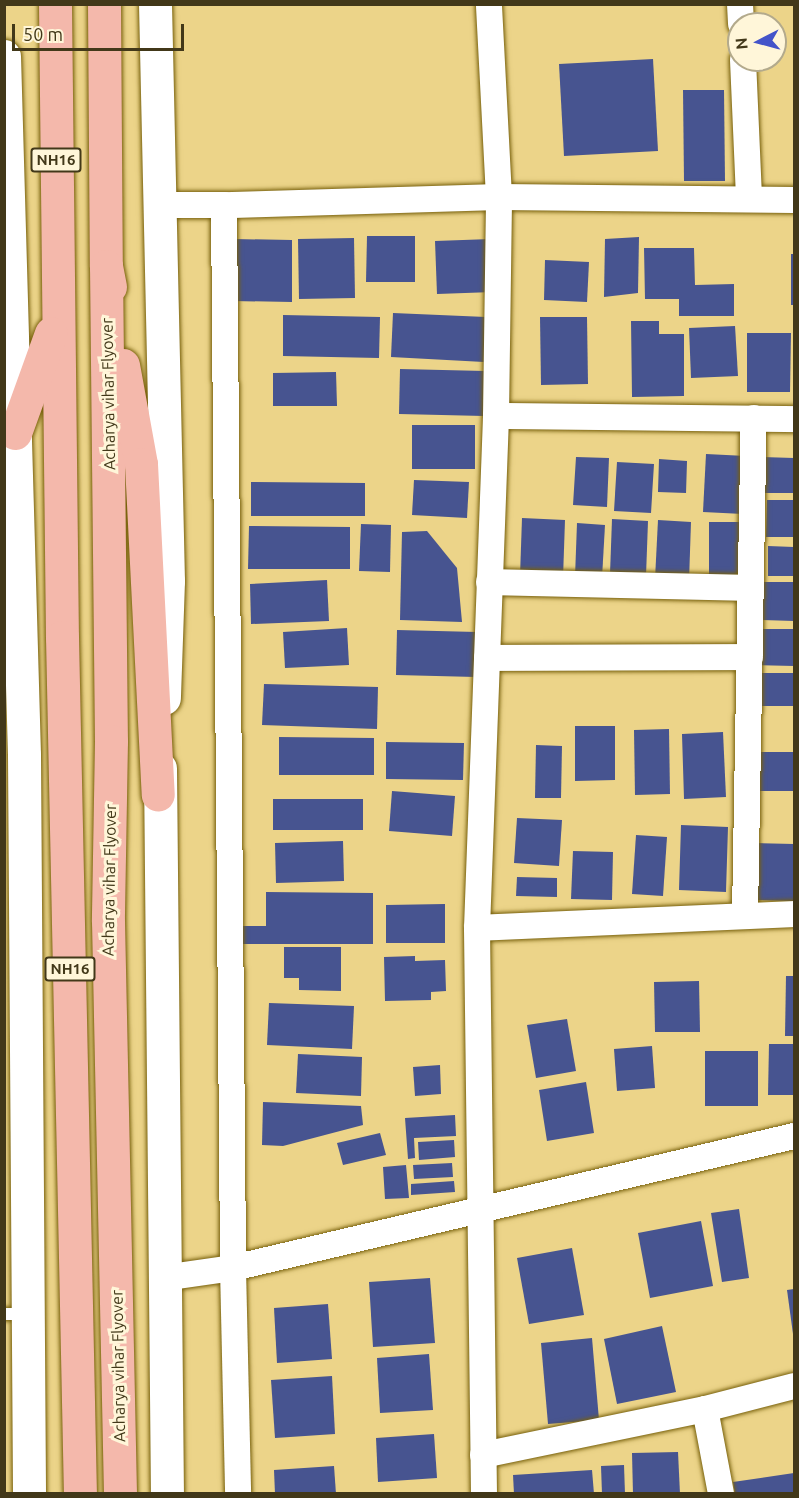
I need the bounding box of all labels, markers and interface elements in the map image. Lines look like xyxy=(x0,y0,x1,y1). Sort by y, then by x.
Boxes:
scale bar xyxy=(15,12,188,50)
north arrow xyxy=(727,12,787,72)
text: 50 m xyxy=(23,24,63,44)
text: N xyxy=(732,37,751,51)
road number: NH16 xyxy=(31,148,82,172)
street label: Acharya vihar Flyover xyxy=(97,318,119,470)
street label: Acharya vihar Flyover xyxy=(98,804,120,956)
road number: NH16 xyxy=(44,957,96,981)
street label: Acharya vihar Flyover xyxy=(107,1290,129,1442)

